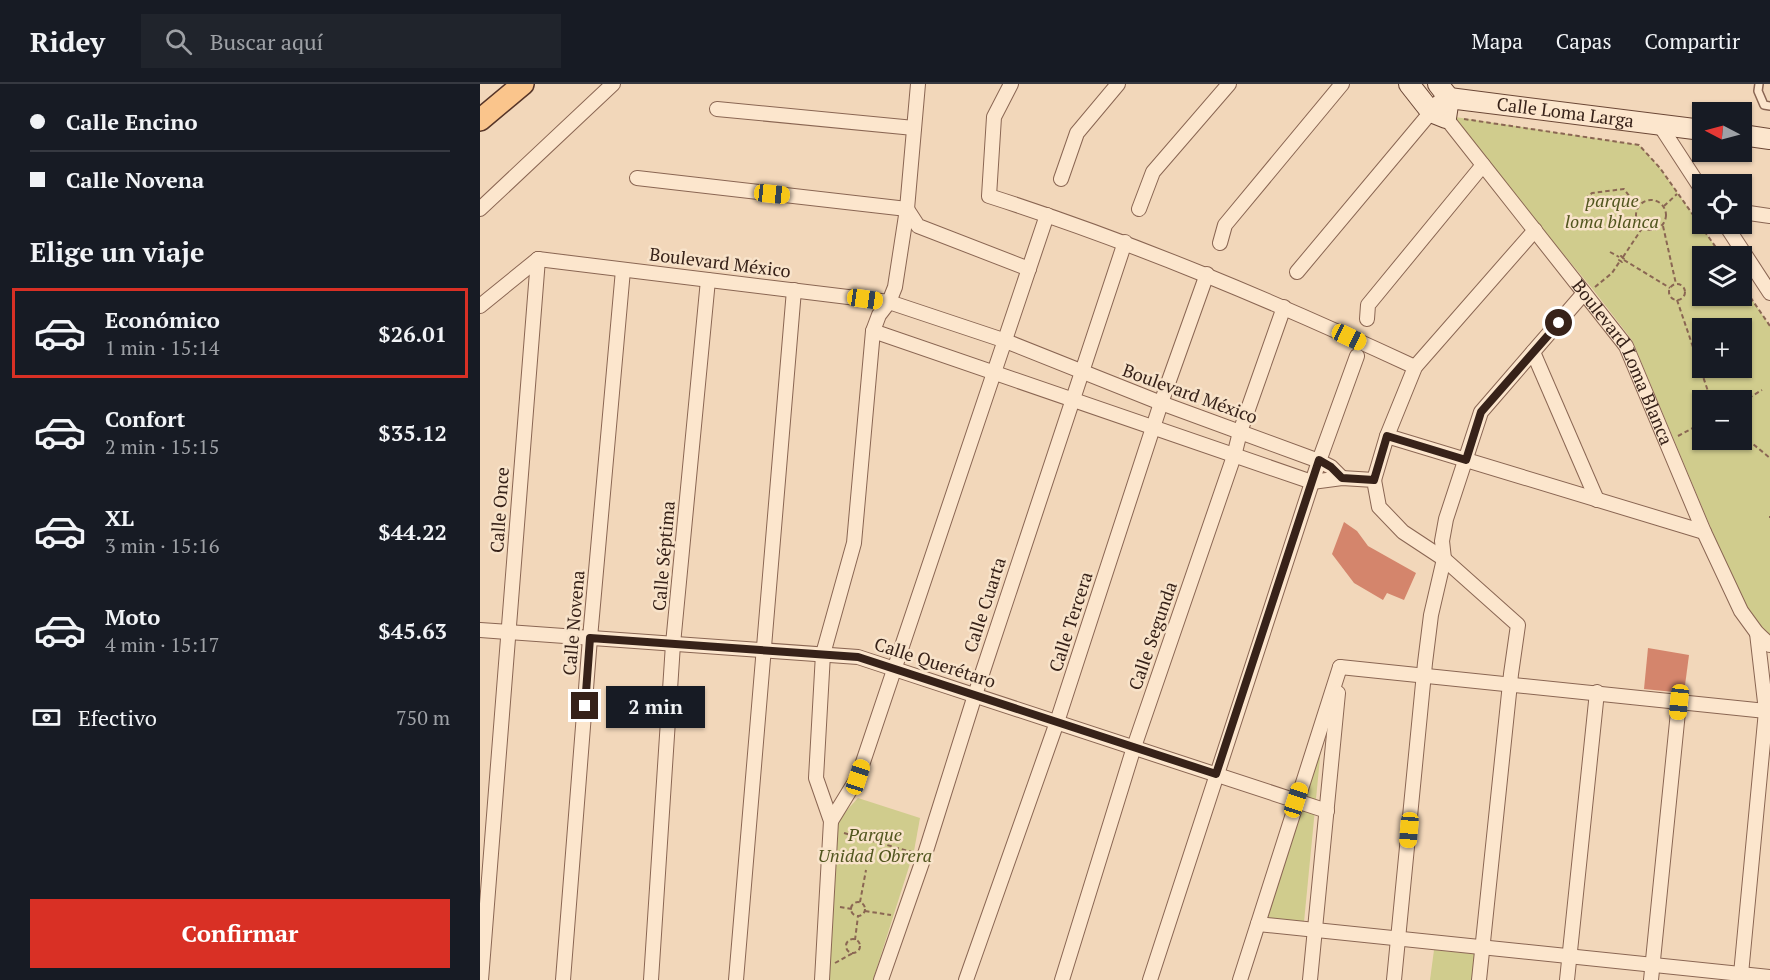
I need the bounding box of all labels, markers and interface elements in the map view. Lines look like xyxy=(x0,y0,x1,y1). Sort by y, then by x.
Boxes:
search box xyxy=(141,14,561,68)
text: Ridey xyxy=(30,23,105,60)
icon: search xyxy=(162,25,195,58)
text: Buscar aquí xyxy=(210,27,323,56)
text: Mapa xyxy=(1471,27,1523,55)
text: Capas xyxy=(1556,27,1612,55)
text: Compartir xyxy=(1645,27,1740,55)
street label: Calle Loma Larga xyxy=(1495,91,1636,132)
north arrow xyxy=(1692,102,1752,162)
map controls xyxy=(1692,102,1752,450)
text: Calle Encino xyxy=(66,107,198,136)
text: Calle Novena xyxy=(66,165,204,194)
button: locate xyxy=(1692,174,1752,234)
car xyxy=(753,183,791,205)
park label: parque loma blanca xyxy=(1565,188,1659,233)
text: Elige un viaje xyxy=(30,234,204,270)
street label: Boulevard México xyxy=(648,241,792,283)
button: layers xyxy=(1692,246,1752,306)
street label: Boulevard Loma Blanca xyxy=(1567,274,1679,448)
car xyxy=(846,288,884,310)
text: Económico xyxy=(105,305,220,334)
icon: car xyxy=(33,306,87,360)
route start xyxy=(1545,309,1572,336)
button: + xyxy=(1692,318,1752,378)
text: $26.01 xyxy=(378,319,447,348)
car xyxy=(1329,321,1369,353)
text: 1 min · 15:14 xyxy=(105,334,219,361)
street label: Boulevard México xyxy=(1119,357,1261,429)
button: − xyxy=(1692,390,1752,450)
text: Confort xyxy=(105,404,185,433)
icon: car xyxy=(33,405,87,459)
text: $35.12 xyxy=(378,418,447,447)
text: 2 min · 15:15 xyxy=(105,433,219,460)
street label: Calle Once xyxy=(484,466,514,554)
street label: Calle Séptima xyxy=(646,500,680,612)
text: XL xyxy=(105,503,134,532)
icon: car xyxy=(33,504,87,558)
text: $44.22 xyxy=(378,517,447,546)
text: 3 min · 15:16 xyxy=(105,532,219,559)
street label: Calle Cuarta xyxy=(957,554,1011,655)
street label: Calle Novena xyxy=(556,569,590,676)
street label: Calle Tercera xyxy=(1043,569,1098,675)
street label: Calle Segunda xyxy=(1122,578,1182,693)
text: Moto xyxy=(105,602,160,631)
icon: car xyxy=(33,603,87,657)
text: $45.63 xyxy=(378,616,447,645)
text: 4 min · 15:17 xyxy=(105,631,219,658)
street label: Calle Querétaro xyxy=(872,631,999,693)
car xyxy=(1668,683,1690,721)
callout: 2 min xyxy=(606,685,705,727)
route end xyxy=(571,692,598,719)
text: 2 min xyxy=(628,693,683,720)
icon: cash xyxy=(30,701,63,734)
text: Efectivo xyxy=(78,703,157,732)
text: 750 m xyxy=(396,704,450,731)
car xyxy=(844,757,872,797)
car xyxy=(1282,780,1310,820)
car xyxy=(1398,811,1420,849)
park label: Parque Unidad Obrera xyxy=(818,822,932,867)
button: Confirmar xyxy=(30,899,450,968)

